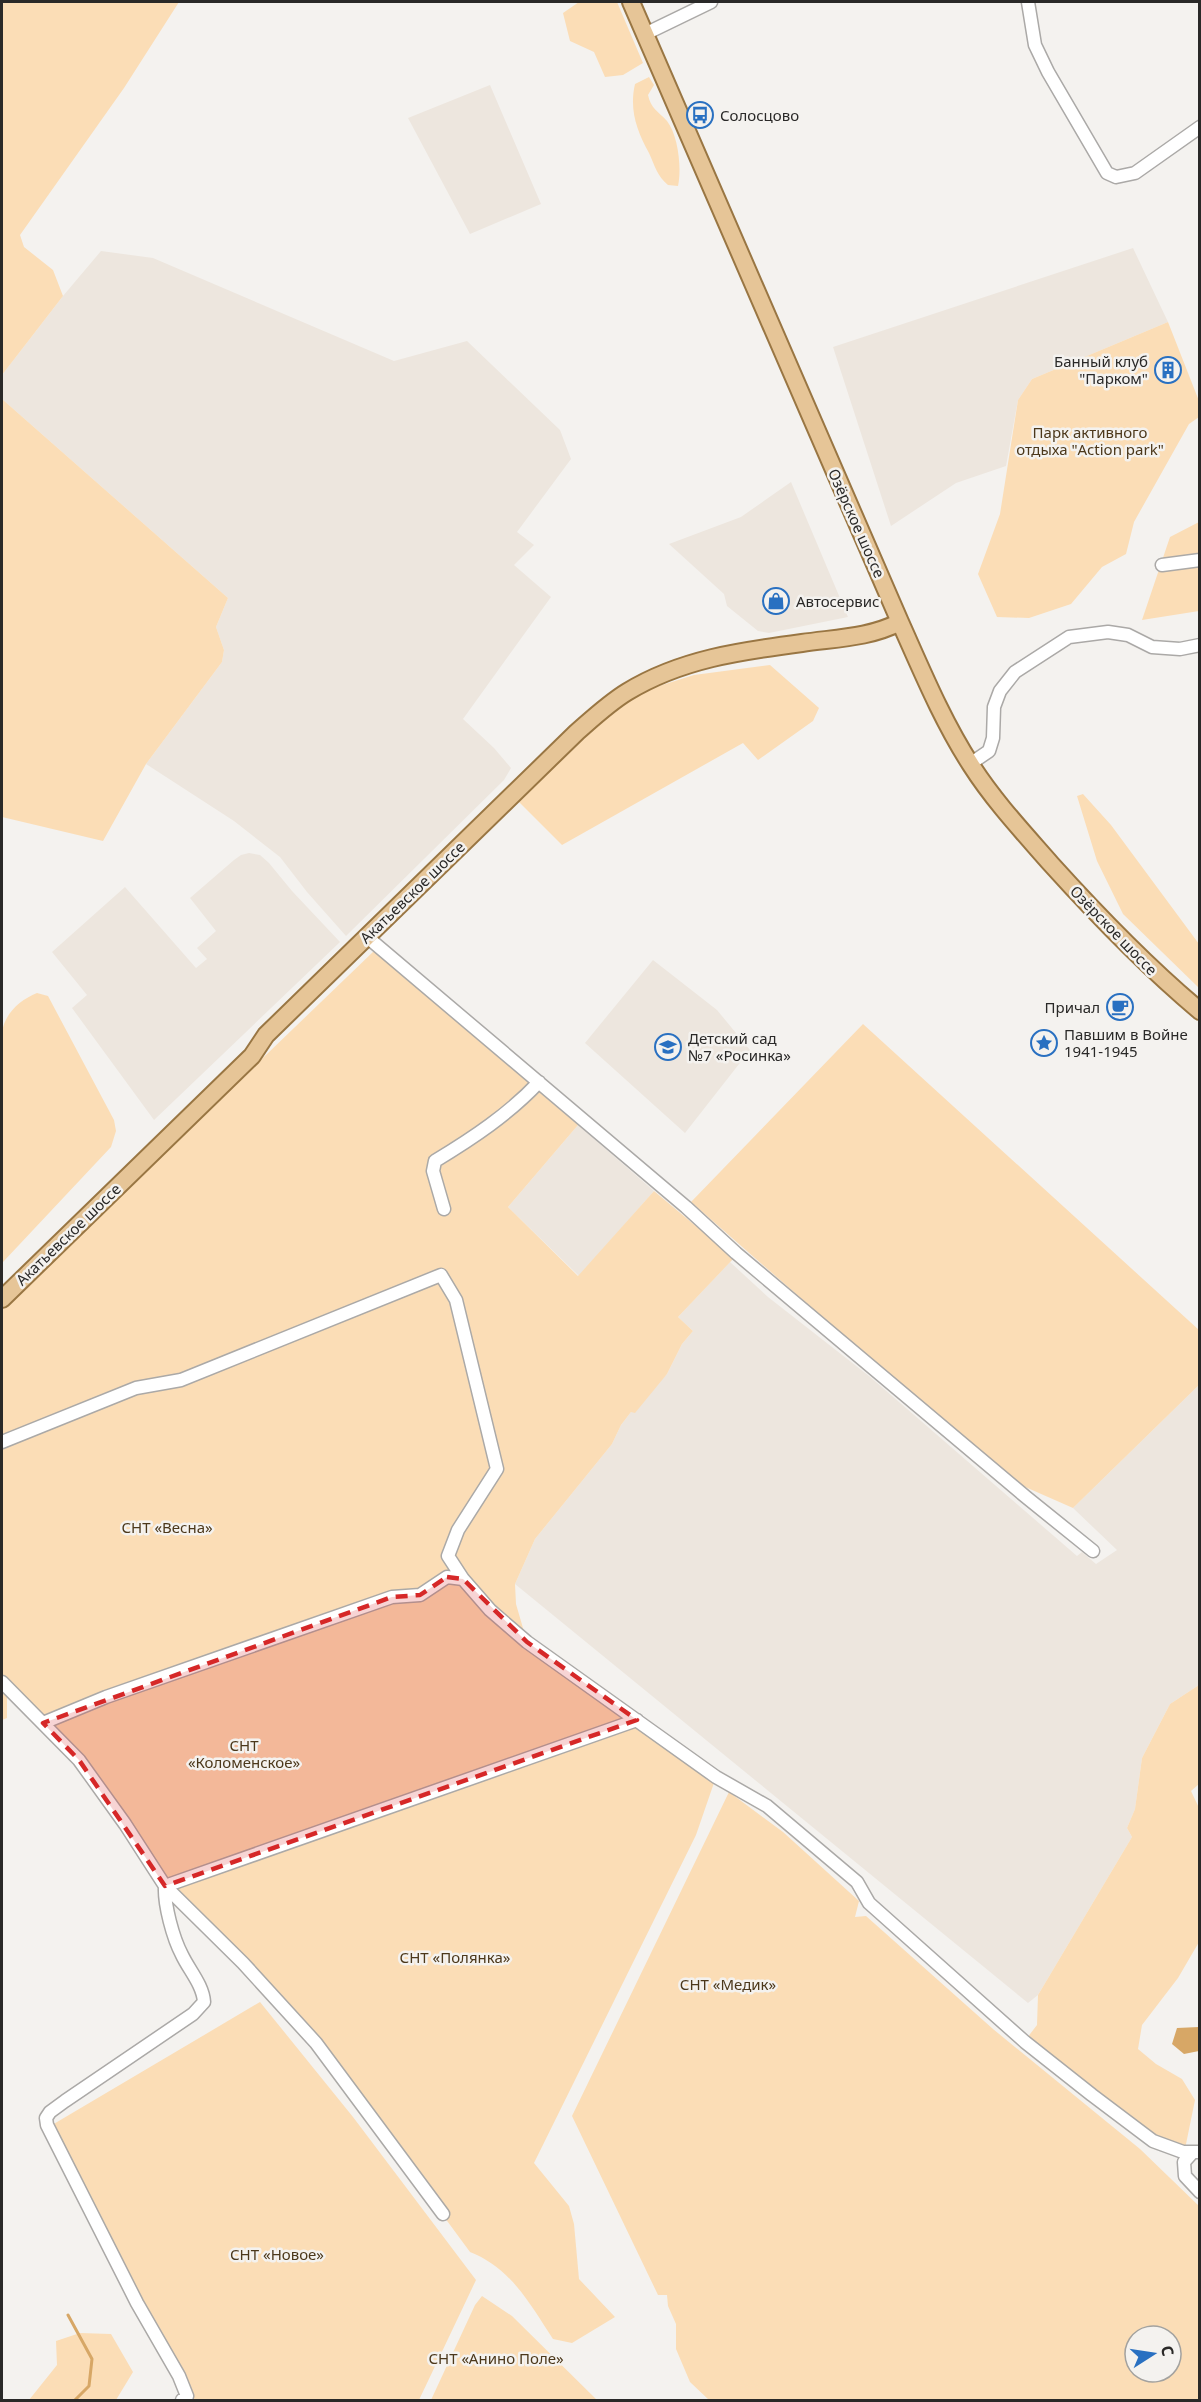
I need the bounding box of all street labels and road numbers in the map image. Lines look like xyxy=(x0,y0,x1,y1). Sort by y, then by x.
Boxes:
street label: Озёрское шоссе xyxy=(824,465,890,581)
street label: Акатьевское шоссе xyxy=(355,837,469,947)
street label: Озёрское шоссе xyxy=(1066,881,1162,979)
street label: Акатьевское шоссе xyxy=(11,1179,125,1289)

